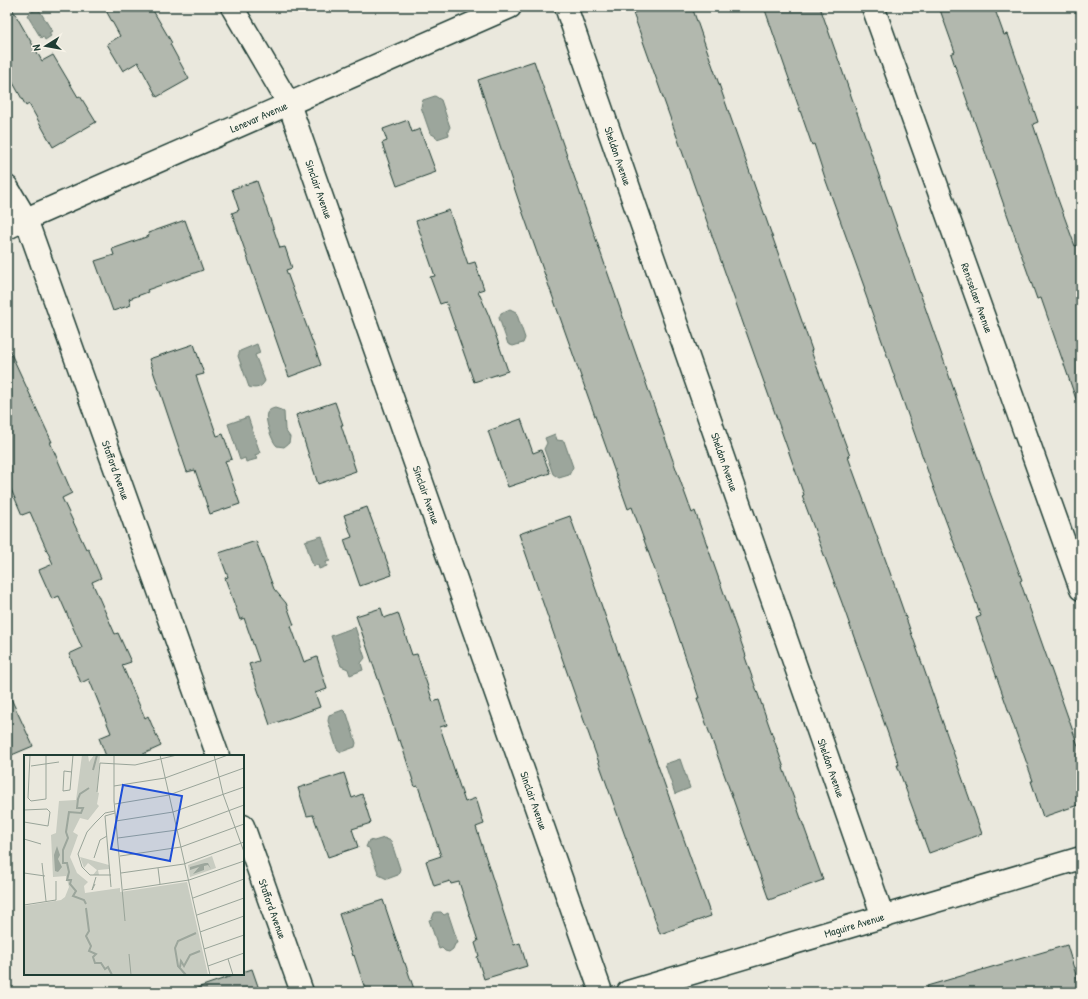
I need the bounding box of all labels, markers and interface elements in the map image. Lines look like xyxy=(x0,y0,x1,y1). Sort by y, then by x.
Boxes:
north arrow xyxy=(26,26,66,66)
text: N xyxy=(29,44,44,52)
street label: Lenevar Avenue xyxy=(228,98,290,136)
street label: Sheldon Avenue xyxy=(601,125,635,188)
street label: Sinclair Avenue xyxy=(302,158,336,221)
street label: Rensselaer Avenue xyxy=(958,261,996,336)
street label: Sheldon Avenue xyxy=(708,431,741,494)
street label: Stafford Avenue xyxy=(99,438,133,503)
street label: Sinclair Avenue xyxy=(410,464,443,527)
street label: Sheldon Avenue xyxy=(814,737,848,800)
inset map xyxy=(24,755,244,975)
street label: Sinclair Avenue xyxy=(517,770,551,833)
street label: Stafford Avenue xyxy=(255,877,290,941)
street label: Maguire Avenue xyxy=(823,909,886,941)

